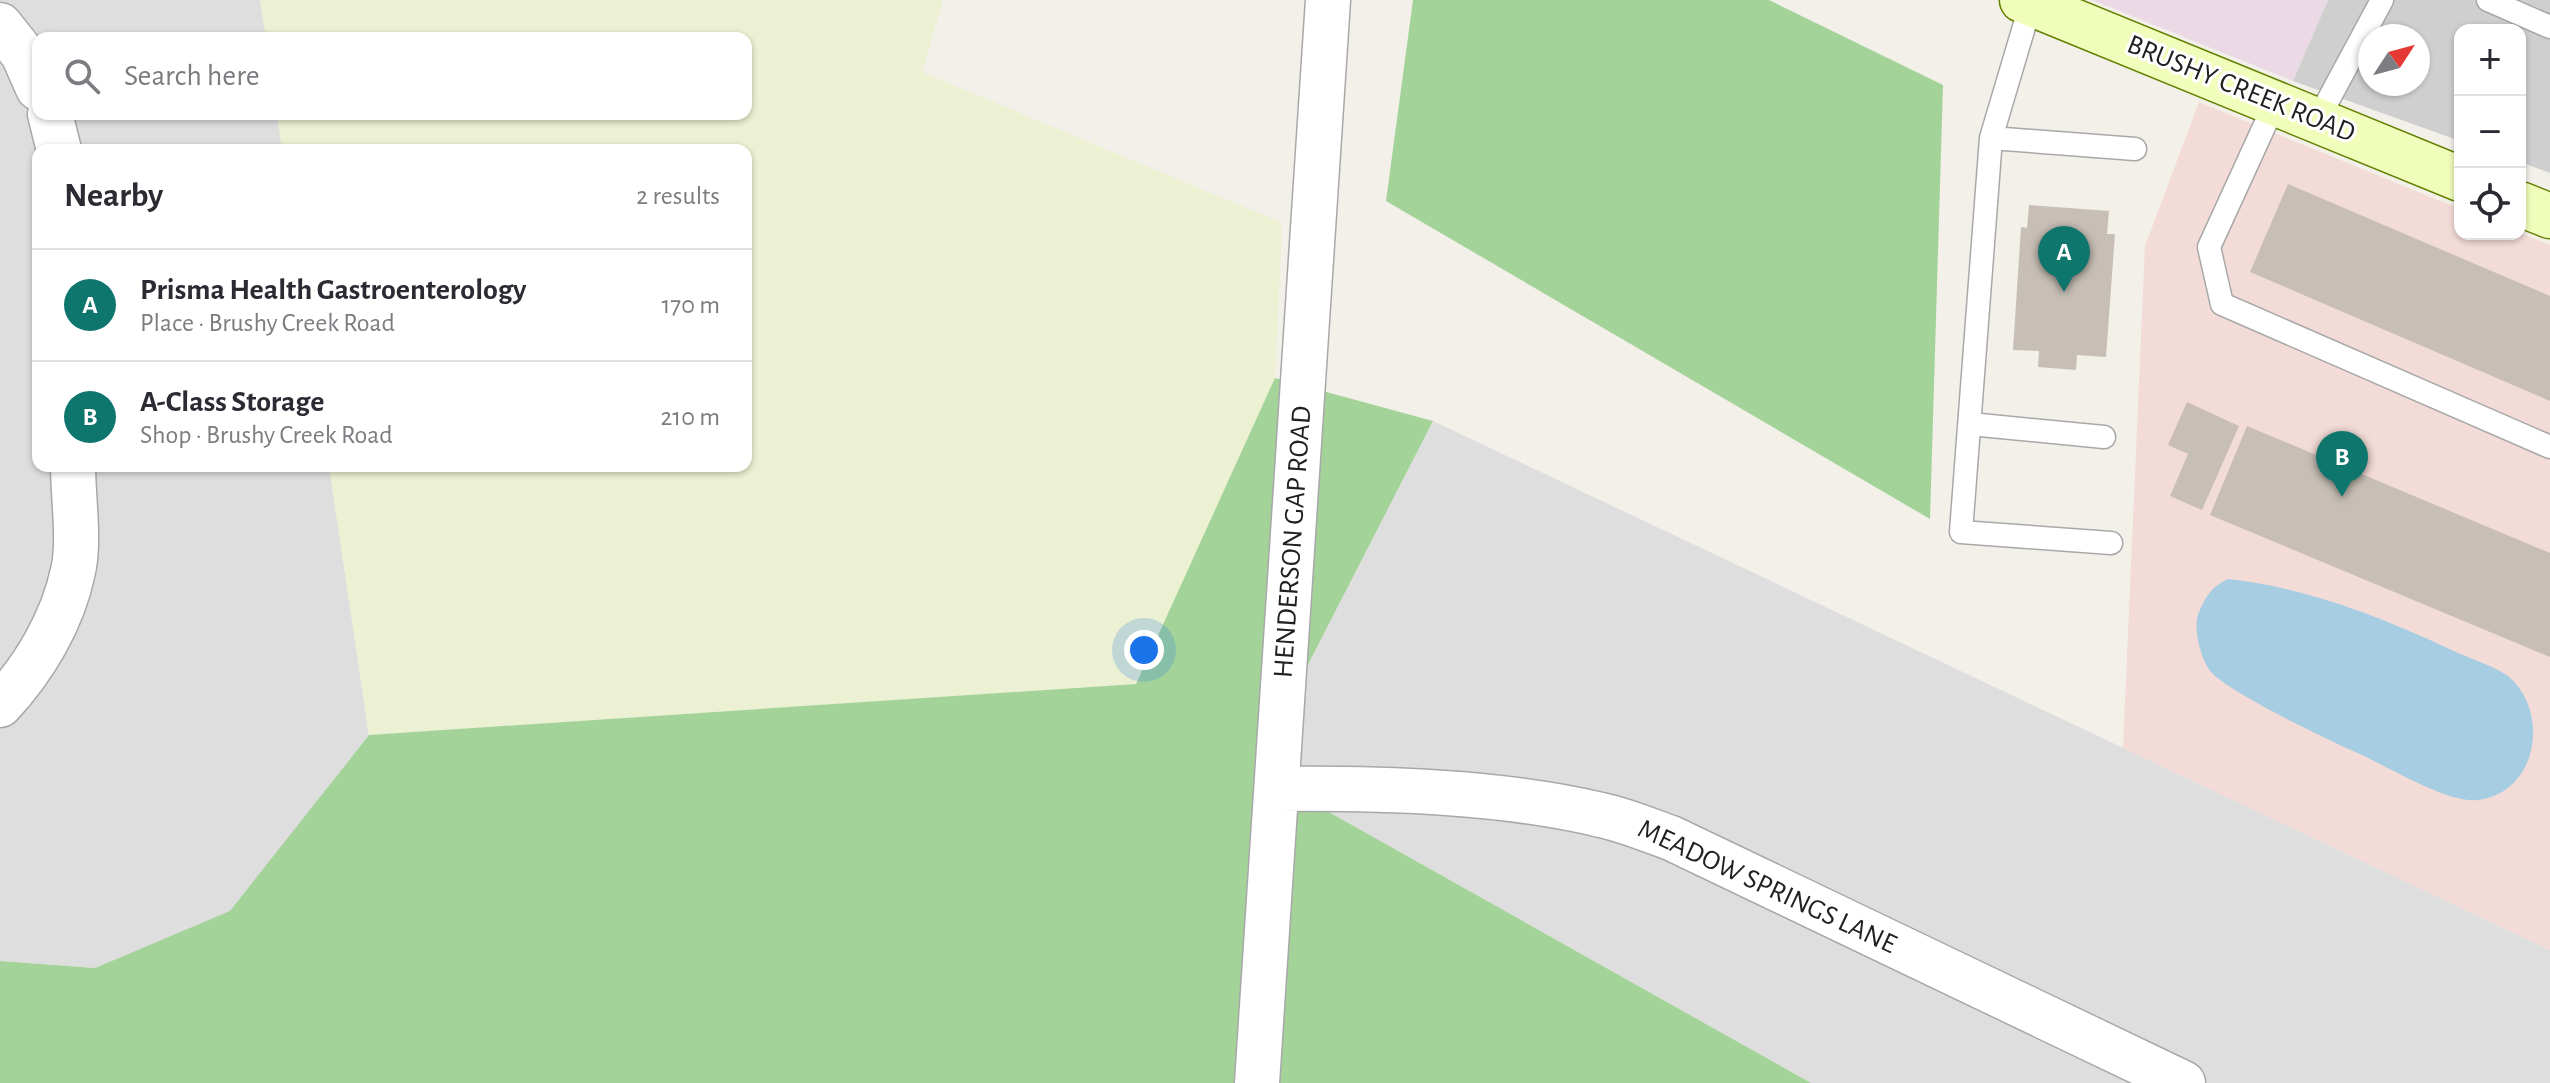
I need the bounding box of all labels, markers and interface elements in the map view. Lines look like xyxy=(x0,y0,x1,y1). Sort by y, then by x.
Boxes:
north arrow xyxy=(2358,24,2430,96)
map controls xyxy=(2454,24,2526,240)
button: + xyxy=(2454,24,2526,96)
street label: BRUSHY CREEK ROAD xyxy=(2123,30,2359,148)
search box xyxy=(32,32,752,120)
icon: search xyxy=(60,54,104,98)
text: Search here xyxy=(124,61,260,91)
button: − xyxy=(2454,96,2526,168)
button: locate xyxy=(2454,168,2526,240)
text: Nearby xyxy=(64,179,163,213)
text: 2 results xyxy=(636,183,720,209)
pin: A xyxy=(2038,226,2090,292)
text: Prisma Health Gastroenterology xyxy=(140,275,527,305)
text: A xyxy=(82,292,98,318)
text: 170 m xyxy=(661,292,720,318)
text: Place · Brushy Creek Road xyxy=(140,310,395,336)
text: A-Class Storage xyxy=(140,387,324,417)
text: B xyxy=(82,404,98,430)
text: 210 m xyxy=(660,404,720,430)
street label: HENDERSON GAP ROAD xyxy=(1270,405,1316,679)
text: Shop · Brushy Creek Road xyxy=(140,422,393,448)
pin: B xyxy=(2316,431,2368,497)
your location xyxy=(1124,630,1164,670)
street label: MEADOW SPRINGS LANE xyxy=(1634,815,1900,959)

